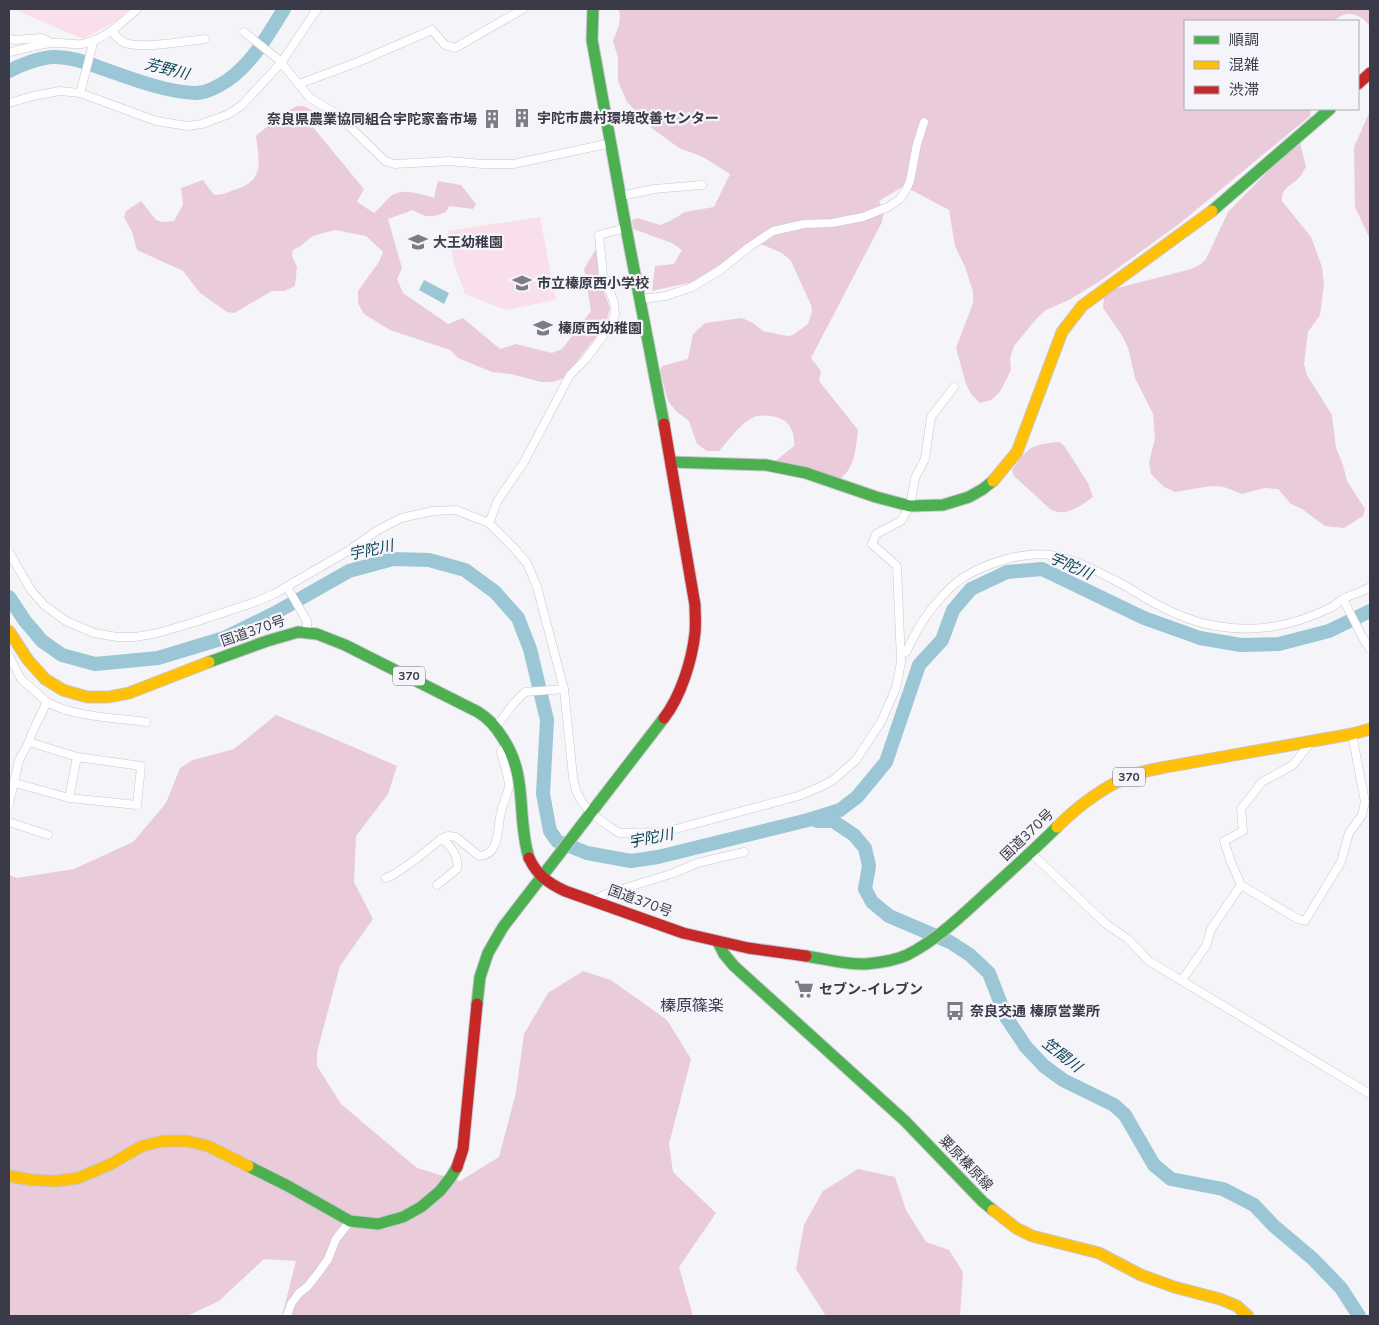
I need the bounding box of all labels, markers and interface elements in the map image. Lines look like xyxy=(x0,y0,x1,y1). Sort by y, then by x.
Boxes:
legend xyxy=(1184,20,1359,110)
text: 順調 xyxy=(1229,30,1259,50)
water label: 芳野川 xyxy=(143,54,193,85)
text: 混雑 xyxy=(1229,55,1259,75)
text: 渋滞 xyxy=(1229,80,1259,100)
building icon: 宇陀市農村環境改善センター xyxy=(511,107,533,129)
building icon: 奈良県農業協同組合宇陀家畜市場 xyxy=(481,108,503,130)
place label: 宇陀市農村環境改善センター xyxy=(537,109,719,128)
place label: 奈良県農業協同組合宇陀家畜市場 xyxy=(267,110,477,129)
school or university icon: 大王幼稚園 xyxy=(407,231,429,253)
place label: 大王幼稚園 xyxy=(433,233,503,252)
school or university icon: 市立榛原西小学校 xyxy=(511,272,533,294)
place label: 市立榛原西小学校 xyxy=(537,274,649,293)
school or university icon: 榛原西幼稚園 xyxy=(532,317,554,339)
place label: 榛原西幼稚園 xyxy=(558,319,642,338)
water label: 宇陀川 xyxy=(347,535,397,564)
water label: 宇陀川 xyxy=(1046,548,1097,585)
street label: 国道370号 xyxy=(218,611,288,651)
road number: 370 xyxy=(393,666,425,686)
road number: 370 xyxy=(1113,768,1145,786)
street label: 国道370号 xyxy=(996,805,1058,865)
water label: 宇陀川 xyxy=(627,824,677,852)
street label: 国道370号 xyxy=(605,881,675,921)
supermarket icon: セブン-イレブン xyxy=(793,978,815,1000)
place label: セブン-イレブン xyxy=(819,980,923,999)
district label: 榛原篠楽 xyxy=(660,995,724,1017)
bus stop icon: 奈良交通 榛原営業所 xyxy=(944,1000,966,1022)
place label: 奈良交通 榛原営業所 xyxy=(970,1002,1100,1021)
water label: 笠間川 xyxy=(1038,1033,1087,1078)
street label: 粟原榛原線 xyxy=(935,1131,997,1195)

